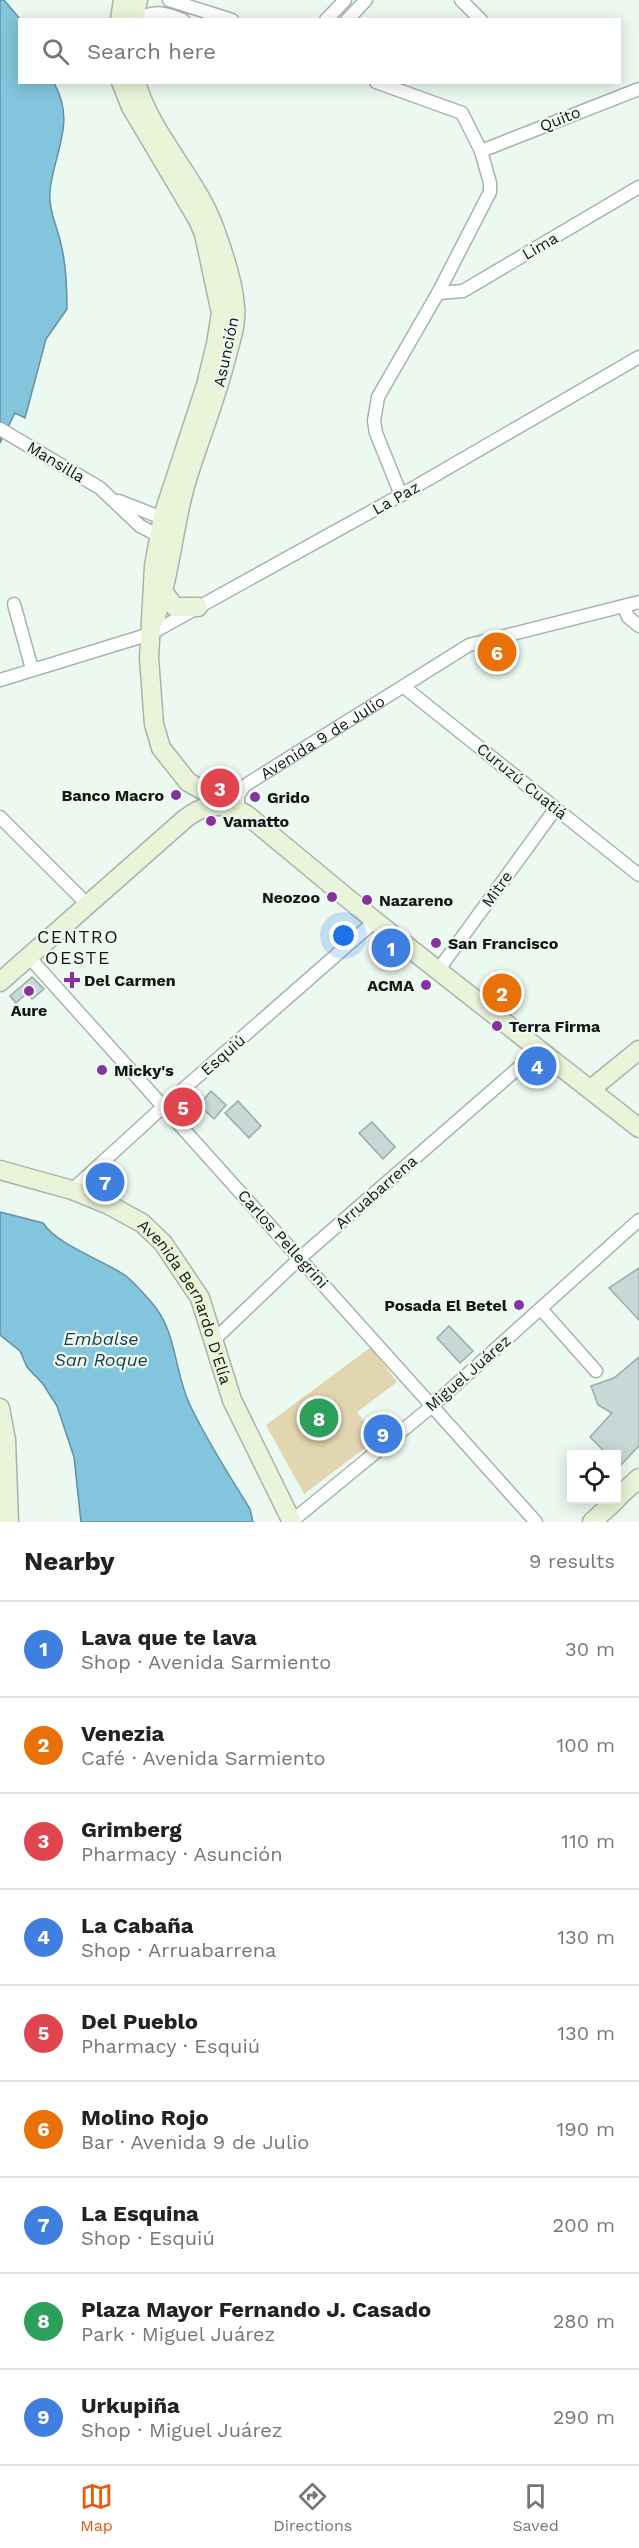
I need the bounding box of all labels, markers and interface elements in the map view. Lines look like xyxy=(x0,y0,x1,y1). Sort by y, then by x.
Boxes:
search box xyxy=(18,18,621,84)
icon: search xyxy=(39,35,72,68)
text: Search here xyxy=(87,39,216,64)
street label: Quito xyxy=(537,102,583,136)
street label: Lima xyxy=(519,228,561,264)
street label: Asunción xyxy=(209,315,243,389)
street label: Mansilla xyxy=(24,437,88,487)
street label: La Paz xyxy=(369,477,423,519)
pin: 6 xyxy=(478,630,516,674)
street label: Avenida 9 de Julio xyxy=(256,691,388,783)
street label: Curuzú Cuatiá xyxy=(473,739,571,823)
pin: 3 xyxy=(200,766,240,810)
place label: Banco Macro xyxy=(61,786,164,805)
marker: Banco Macro xyxy=(169,788,183,802)
place label: Grido xyxy=(267,788,310,807)
marker: Grido xyxy=(248,790,262,804)
place label: Vamatto xyxy=(223,812,290,831)
marker: Vamatto xyxy=(204,814,218,828)
street label: Mitre xyxy=(478,867,516,911)
place label: Neozoo xyxy=(262,888,320,907)
marker: Neozoo xyxy=(325,890,339,904)
place label: Nazareno xyxy=(379,891,454,910)
marker: Nazareno xyxy=(360,893,374,907)
your location xyxy=(329,921,358,950)
district label: CENTRO OESTE xyxy=(37,926,119,968)
pin: 1 xyxy=(372,926,410,970)
place label: San Francisco xyxy=(448,934,559,953)
marker: San Francisco xyxy=(429,936,443,950)
pin: 2 xyxy=(482,970,522,1016)
place label: Del Carmen xyxy=(84,971,176,990)
marker: Del Carmen xyxy=(65,973,79,987)
place label: ACMA xyxy=(367,976,414,995)
marker: ACMA xyxy=(419,978,433,992)
marker: Aure xyxy=(22,984,36,998)
place label: Aure xyxy=(11,1001,47,1020)
place label: Terra Firma xyxy=(509,1017,601,1036)
marker: Terra Firma xyxy=(490,1019,504,1033)
street label: Esquiú xyxy=(197,1031,249,1079)
pin: 4 xyxy=(518,1044,556,1088)
place label: Micky's xyxy=(114,1061,174,1080)
marker: Micky's xyxy=(95,1063,109,1077)
pin: 5 xyxy=(164,1084,202,1130)
street label: Arruabarrena xyxy=(331,1151,421,1233)
pin: 7 xyxy=(86,1160,124,1204)
street label: Carlos Pellegrini xyxy=(234,1186,332,1292)
street label: Avenida Bernardo D'Elía xyxy=(134,1215,236,1386)
place label: Posada El Betel xyxy=(384,1296,508,1315)
marker: Posada El Betel xyxy=(512,1298,526,1312)
water label: Embalse San Roque xyxy=(54,1328,148,1370)
street label: Miguel Juárez xyxy=(421,1331,515,1415)
pin: 8 xyxy=(300,1396,338,1440)
pin: 9 xyxy=(364,1412,403,1456)
map controls xyxy=(567,1450,621,1504)
button: locate xyxy=(567,1450,621,1504)
text: Nearby xyxy=(24,1546,115,1576)
text: 9 results xyxy=(529,1549,615,1573)
text: Lava que te lava xyxy=(81,1625,257,1650)
text: 1 xyxy=(39,1637,48,1661)
text: 30 m xyxy=(565,1637,615,1661)
text: Shop · Avenida Sarmiento xyxy=(81,1650,331,1674)
text: Venezia xyxy=(81,1721,164,1746)
text: 2 xyxy=(38,1733,49,1757)
text: 100 m xyxy=(556,1733,615,1757)
text: Café · Avenida Sarmiento xyxy=(81,1746,325,1770)
text: Grimberg xyxy=(81,1817,182,1842)
text: 3 xyxy=(38,1829,49,1853)
text: 110 m xyxy=(561,1829,615,1853)
text: Pharmacy · Asunción xyxy=(81,1842,283,1866)
text: La Cabaña xyxy=(81,1913,194,1938)
text: 4 xyxy=(37,1925,50,1949)
text: 130 m xyxy=(557,1925,615,1949)
text: Shop · Arruabarrena xyxy=(81,1938,276,1962)
text: Del Pueblo xyxy=(81,2009,198,2034)
text: 5 xyxy=(38,2021,49,2045)
text: 130 m xyxy=(557,2021,615,2045)
text: Pharmacy · Esquiú xyxy=(81,2034,260,2058)
text: Molino Rojo xyxy=(81,2105,209,2130)
text: 6 xyxy=(37,2117,50,2141)
text: 190 m xyxy=(557,2117,615,2141)
text: Bar · Avenida 9 de Julio xyxy=(81,2130,309,2154)
text: La Esquina xyxy=(81,2201,199,2226)
text: 7 xyxy=(37,2213,50,2237)
text: 200 m xyxy=(553,2213,615,2237)
text: Shop · Esquiú xyxy=(81,2226,215,2250)
text: Plaza Mayor Fernando J. Casado xyxy=(81,2297,431,2322)
text: 8 xyxy=(37,2309,50,2333)
text: 280 m xyxy=(553,2309,615,2333)
text: Park · Miguel Juárez xyxy=(81,2322,275,2346)
text: Urkupiña xyxy=(81,2393,180,2418)
text: 9 xyxy=(37,2405,50,2429)
text: 290 m xyxy=(553,2405,615,2429)
text: Shop · Miguel Juárez xyxy=(81,2418,282,2442)
tab: Map xyxy=(80,2480,113,2535)
tab: Directions xyxy=(273,2480,352,2535)
tab: Saved xyxy=(512,2480,559,2535)

